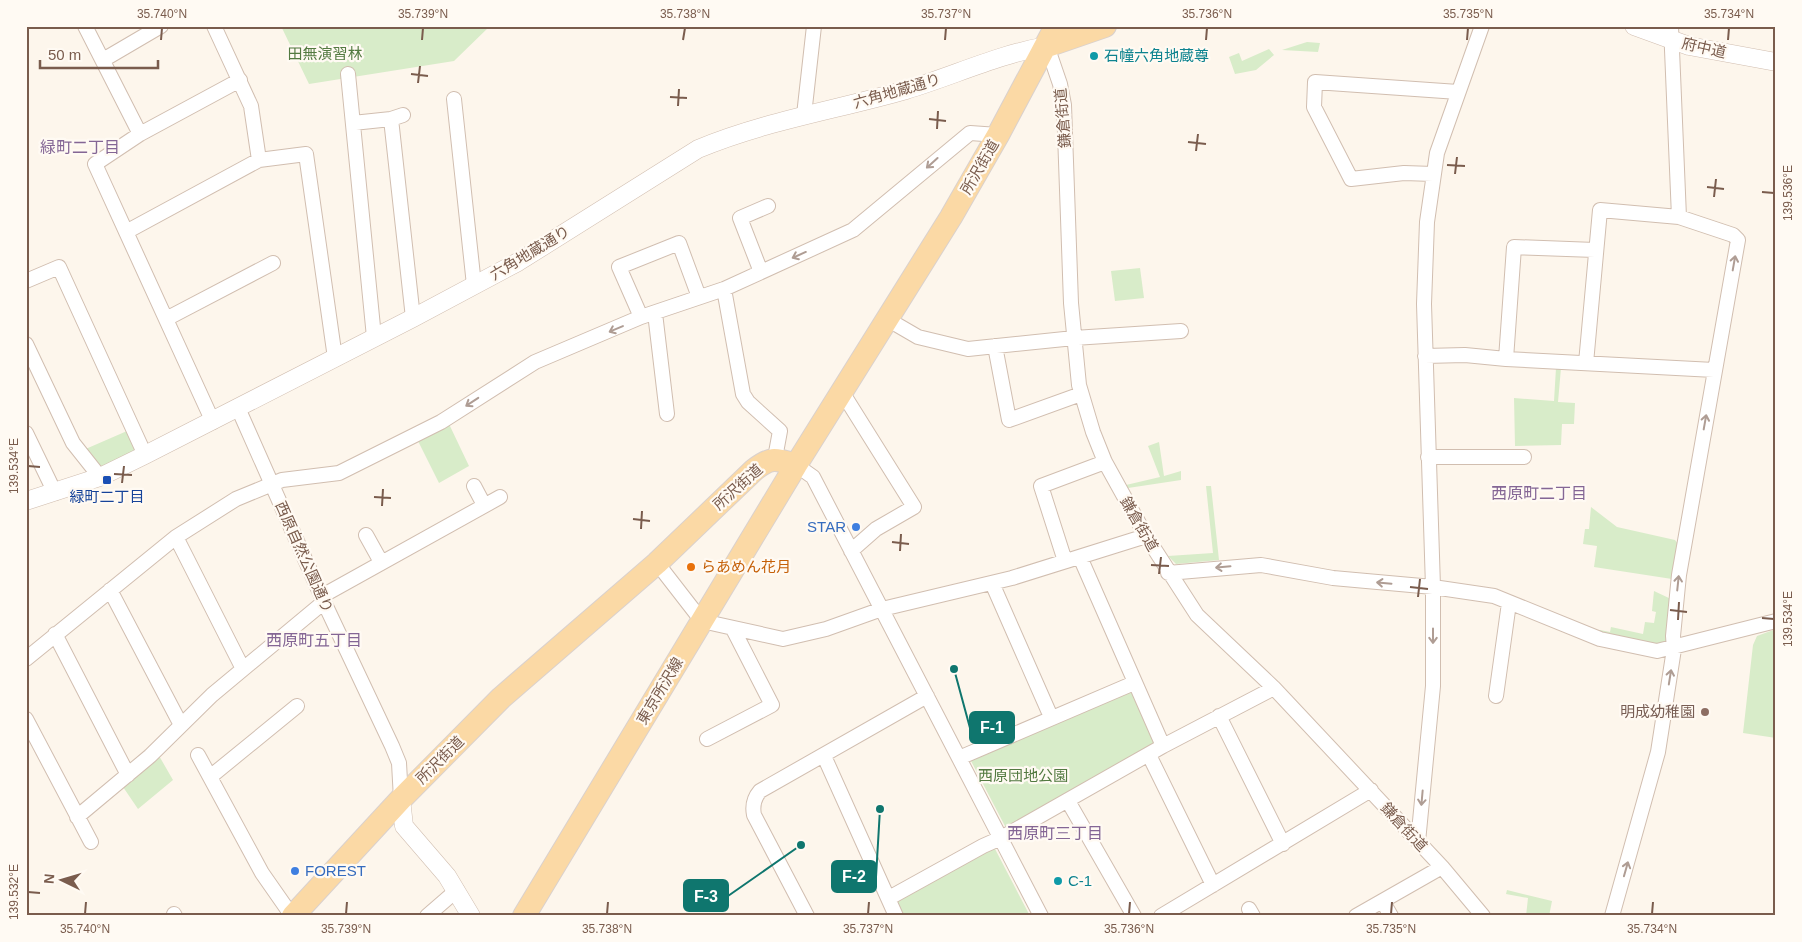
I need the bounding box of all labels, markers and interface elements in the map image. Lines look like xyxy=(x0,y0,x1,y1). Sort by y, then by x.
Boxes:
text: 35.740°N xyxy=(137,7,187,21)
text: 35.739°N xyxy=(398,7,448,21)
text: 35.738°N xyxy=(660,7,710,21)
text: 35.737°N xyxy=(921,7,971,21)
text: 35.736°N xyxy=(1182,7,1232,21)
text: 35.735°N xyxy=(1443,7,1493,21)
text: 35.734°N xyxy=(1704,7,1754,21)
street label: 府中道 xyxy=(1680,34,1728,61)
scale bar xyxy=(40,38,158,70)
park label: 田無演習林 xyxy=(287,45,363,62)
text: 50 m xyxy=(48,46,81,63)
place label: 石幢六角地蔵尊 xyxy=(1104,47,1209,64)
marker: 石幢六角地蔵尊 xyxy=(1088,50,1100,62)
street label: 六角地蔵通り xyxy=(851,70,942,111)
street label: 鎌倉街道 xyxy=(1051,87,1074,149)
street label: 所沢街道 xyxy=(957,137,1002,197)
district label: 緑町二丁目 xyxy=(40,139,120,156)
one-way arrow xyxy=(925,157,938,169)
text: 139.536°E xyxy=(1781,165,1795,221)
street label: 六角地蔵通り xyxy=(487,222,573,283)
one-way arrow xyxy=(792,250,807,260)
one-way arrow xyxy=(1730,255,1740,271)
one-way arrow xyxy=(609,324,624,334)
one-way arrow xyxy=(466,398,480,408)
one-way arrow xyxy=(1700,415,1710,431)
text: 139.534°E xyxy=(7,438,21,494)
street label: 所沢街道 xyxy=(710,460,766,513)
marker: 緑町二丁目 xyxy=(101,474,113,486)
district label: 西原町二丁目 xyxy=(1491,485,1587,502)
place label: 緑町二丁目 xyxy=(69,488,145,505)
street label: 鎌倉街道 xyxy=(1117,494,1162,554)
street label: 西原自然公園通り xyxy=(272,499,337,615)
place label: STAR xyxy=(807,518,846,535)
marker: STAR xyxy=(850,521,862,533)
place label: らあめん花月 xyxy=(701,558,791,575)
marker: らあめん花月 xyxy=(685,561,697,573)
one-way arrow xyxy=(1216,562,1232,572)
one-way arrow xyxy=(1673,575,1683,591)
one-way arrow xyxy=(1377,578,1393,588)
text: 139.534°E xyxy=(1781,591,1795,647)
one-way arrow xyxy=(1428,628,1438,644)
district label: 西原町五丁目 xyxy=(266,632,362,649)
street label: 東京所沢線 xyxy=(633,654,686,727)
one-way arrow xyxy=(1665,669,1675,685)
place label: 明成幼稚園 xyxy=(1620,703,1695,720)
marker: 明成幼稚園 xyxy=(1699,706,1711,718)
callout: F-1 xyxy=(970,712,1014,743)
text: F-1 xyxy=(980,719,1004,736)
street label: 所沢街道 xyxy=(412,732,467,787)
park label: 西原団地公園 xyxy=(978,767,1068,784)
one-way arrow xyxy=(1417,790,1427,806)
street label: 鎌倉街道 xyxy=(1378,799,1431,854)
district label: 西原町三丁目 xyxy=(1007,825,1103,842)
north arrow xyxy=(38,854,88,904)
callout: F-2 xyxy=(832,861,876,892)
one-way arrow xyxy=(1621,861,1631,877)
place label: FOREST xyxy=(305,862,366,879)
text: 139.532°E xyxy=(7,864,21,920)
marker: FOREST xyxy=(289,865,301,877)
text: F-2 xyxy=(842,868,866,885)
place label: C-1 xyxy=(1068,872,1092,889)
text: N xyxy=(41,873,57,885)
marker: C-1 xyxy=(1052,875,1064,887)
callout: F-3 xyxy=(684,880,728,911)
text: F-3 xyxy=(694,888,718,905)
text: 35.740°N xyxy=(60,922,110,936)
text: 35.739°N xyxy=(321,922,371,936)
text: 35.738°N xyxy=(582,922,632,936)
text: 35.737°N xyxy=(843,922,893,936)
text: 35.736°N xyxy=(1104,922,1154,936)
text: 35.735°N xyxy=(1366,922,1416,936)
text: 35.734°N xyxy=(1627,922,1677,936)

